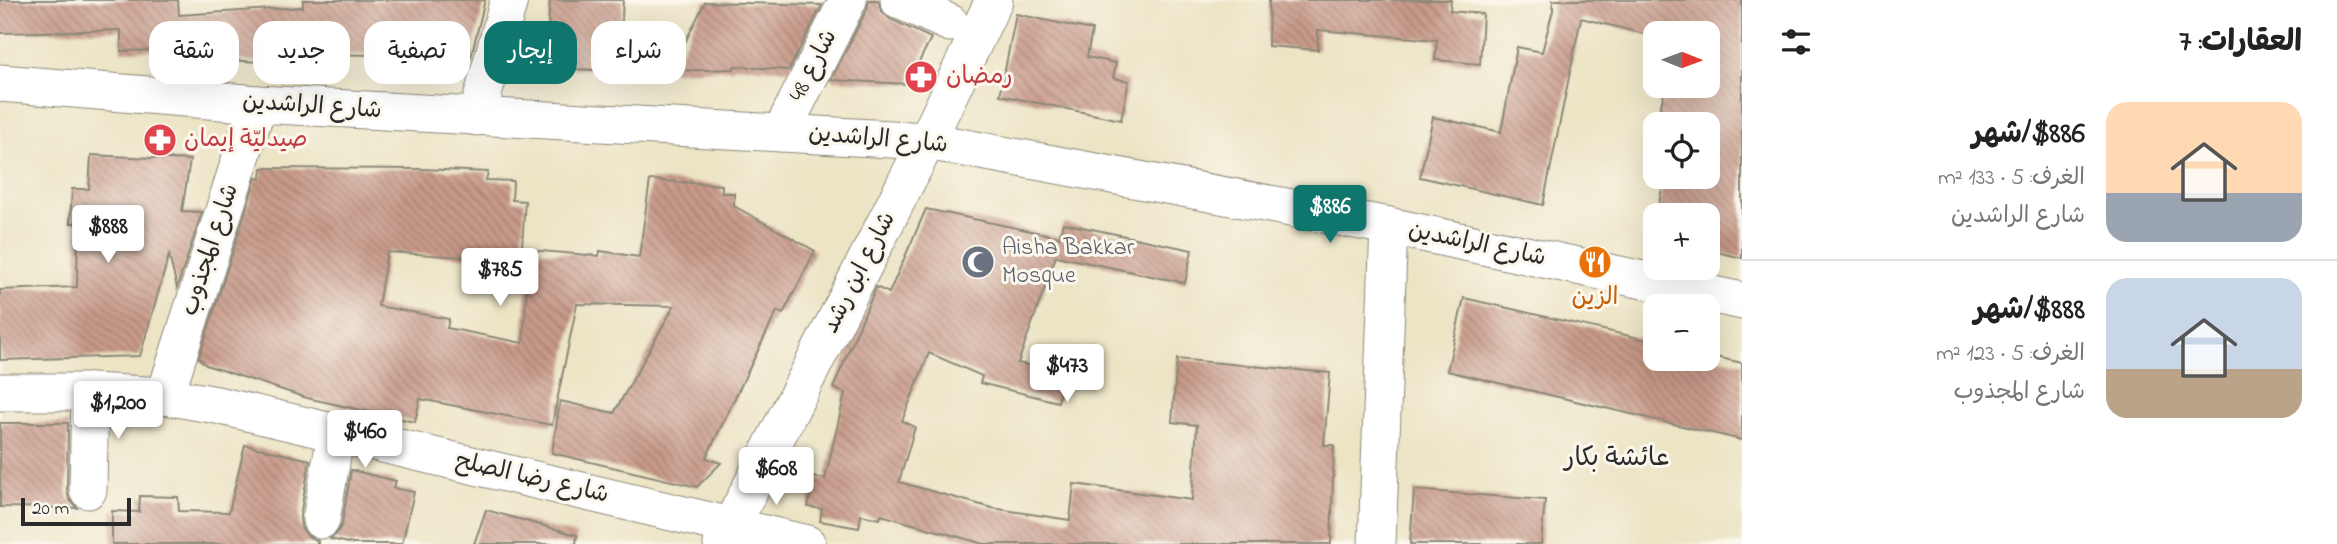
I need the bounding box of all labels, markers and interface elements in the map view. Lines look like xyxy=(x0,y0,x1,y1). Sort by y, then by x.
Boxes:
chip: شقة xyxy=(149,21,239,84)
chip: جديد xyxy=(253,21,350,84)
chip: تصفية xyxy=(364,21,470,84)
chip: إيجار xyxy=(484,21,577,84)
chip: شراء xyxy=(591,21,686,84)
north arrow xyxy=(1643,21,1720,98)
map controls xyxy=(1643,21,1720,371)
text: العقارات: 7 xyxy=(2179,21,2302,65)
icon: filters xyxy=(1777,23,1815,61)
street label: شارع 48 xyxy=(781,24,847,108)
pharmacy icon: رمضان xyxy=(902,58,940,96)
place label: رمضان xyxy=(946,60,1013,95)
street label: شارع الراشدين xyxy=(241,85,383,129)
button: locate xyxy=(1643,112,1720,189)
text: $886/شهر xyxy=(1972,113,2085,157)
street label: شارع الراشدين xyxy=(807,116,949,164)
pharmacy icon: صيدليّة إيمان xyxy=(141,121,179,159)
place label: صيدليّة إيمان xyxy=(184,123,308,158)
icon: home xyxy=(2162,130,2246,214)
text: الغرف: 5 · 133 m² xyxy=(1938,162,2085,195)
street label: شارع المجذوب xyxy=(173,179,249,321)
pin: $886 xyxy=(1289,186,1371,245)
text: $886 xyxy=(1309,191,1351,224)
text: شارع الراشدين xyxy=(1951,200,2085,233)
button: + xyxy=(1643,203,1720,280)
pin: $888 xyxy=(67,205,149,265)
street label: شارع ابن رشد xyxy=(814,206,906,340)
text: $888 xyxy=(88,211,128,244)
street label: شارع الراشدين xyxy=(1405,213,1549,277)
place label: Aisha Bakkar Mosque xyxy=(1002,231,1135,294)
mosque icon: Aisha Bakkar Mosque xyxy=(959,243,997,281)
restaurant icon: الزين xyxy=(1576,243,1614,281)
pin: $785 xyxy=(459,248,541,308)
text: $785 xyxy=(477,254,523,287)
place label: الزين xyxy=(1571,281,1619,316)
text: $888/شهر xyxy=(1974,289,2085,333)
button: − xyxy=(1643,294,1720,371)
icon: home xyxy=(2162,306,2246,390)
text: الغرف: 5 · 123 m² xyxy=(1936,338,2085,371)
pin: $473 xyxy=(1026,344,1108,404)
text: $473 xyxy=(1046,350,1088,383)
text: شارع المجذوب xyxy=(1954,376,2085,409)
pin: $1,200 xyxy=(61,382,175,441)
text: $1,200 xyxy=(90,387,146,420)
pin: $460 xyxy=(324,410,406,470)
text: $460 xyxy=(343,416,387,449)
district label: عائشة بكار xyxy=(1563,440,1669,478)
street label: شارع رضا الصلح xyxy=(452,444,612,514)
pin: $608 xyxy=(735,448,817,507)
text: $608 xyxy=(755,453,797,486)
scale bar xyxy=(21,495,131,527)
text: 20 m xyxy=(32,496,69,523)

